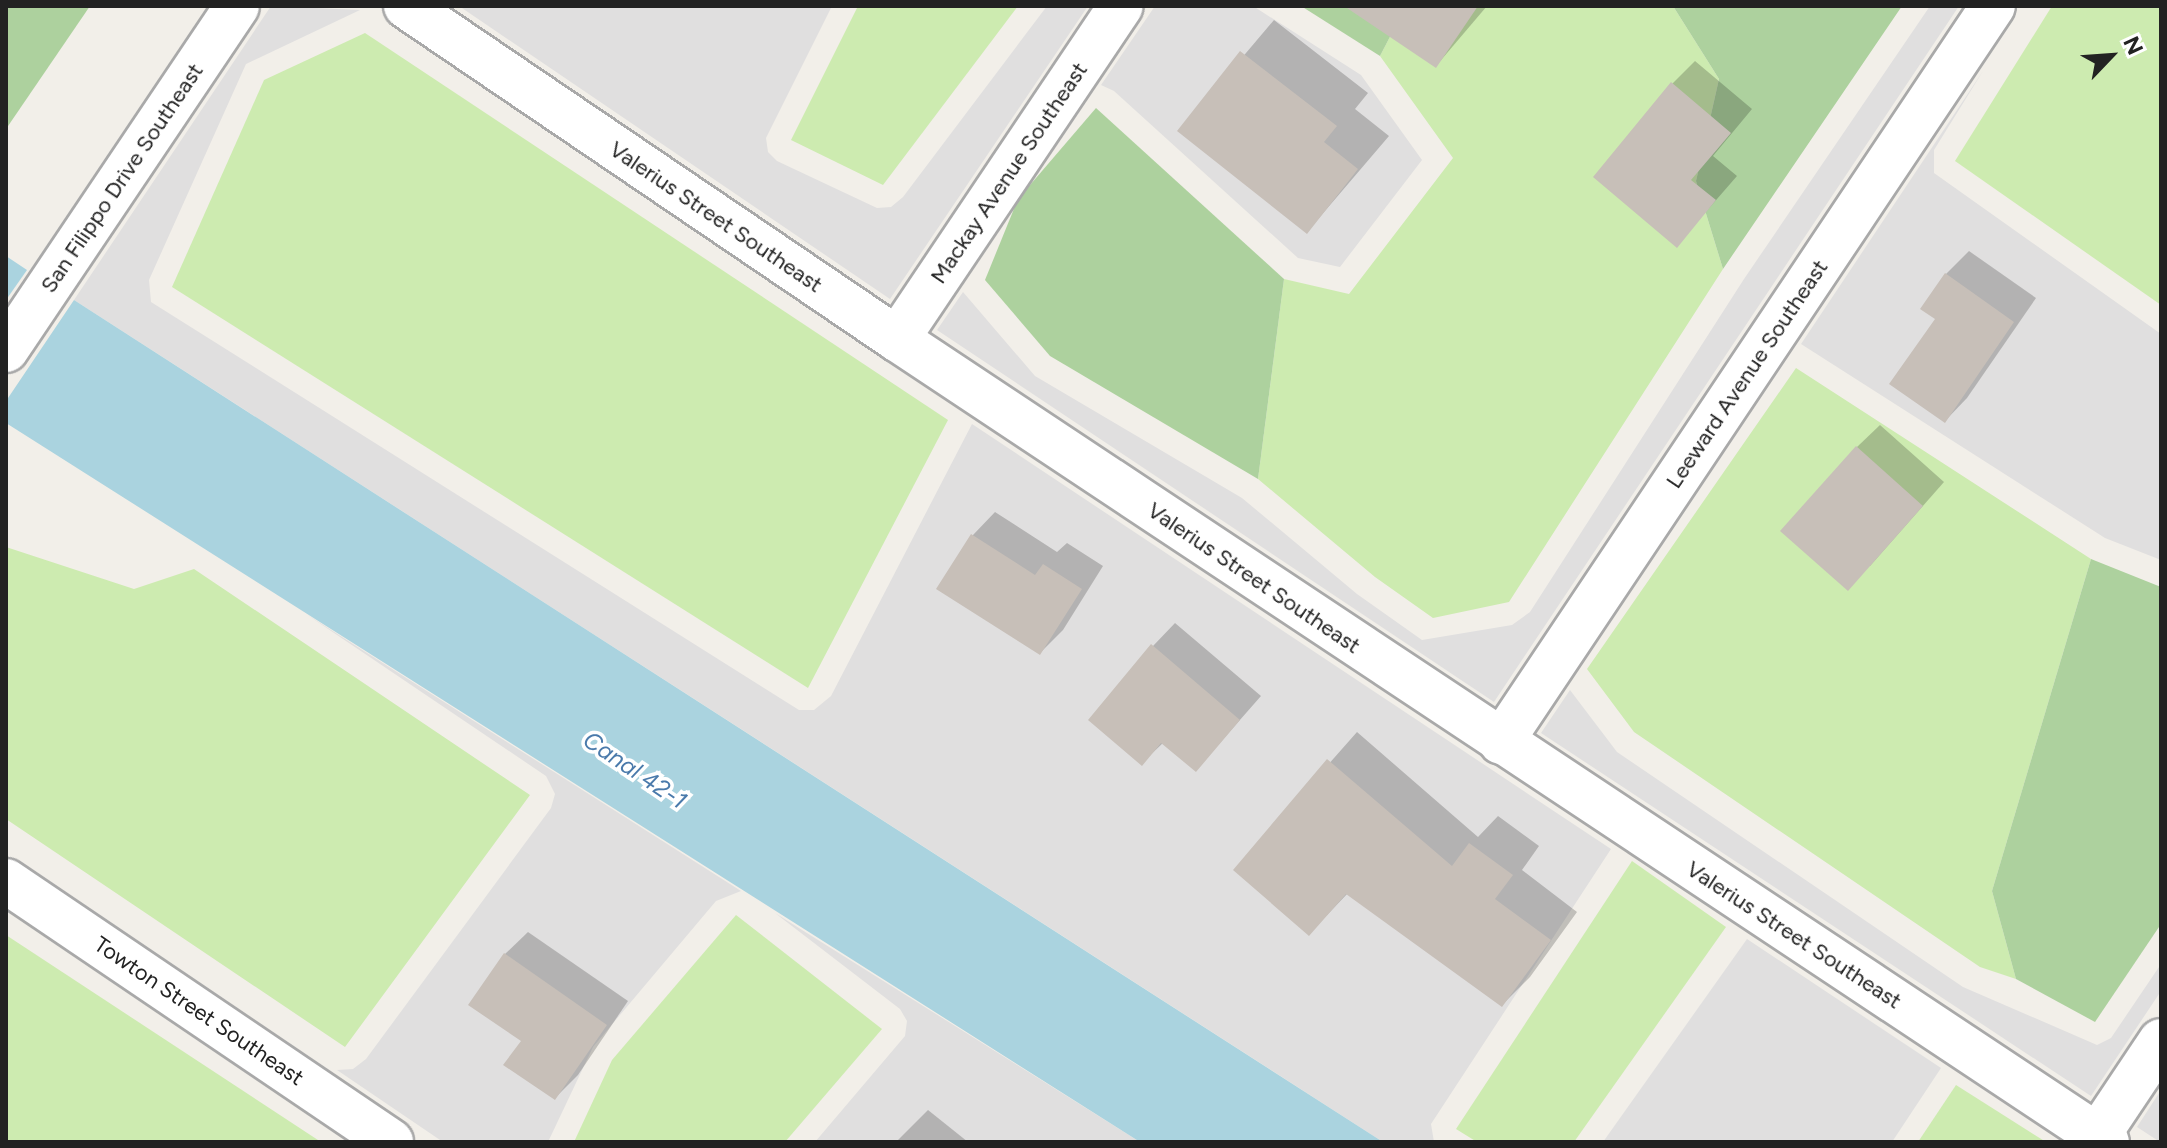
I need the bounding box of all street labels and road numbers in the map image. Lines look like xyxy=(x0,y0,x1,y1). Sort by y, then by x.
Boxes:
street label: Mackay Avenue Southeast xyxy=(925,57,1093,289)
street label: San Filippo Drive Southeast xyxy=(35,58,209,298)
street label: Valerius Street Southeast xyxy=(605,136,827,298)
street label: Leeward Avenue Southeast xyxy=(1661,255,1833,493)
street label: Valerius Street Southeast xyxy=(1143,497,1365,659)
street label: Valerius Street Southeast xyxy=(1682,856,1906,1014)
street label: Towton Street Southeast xyxy=(89,931,309,1091)

